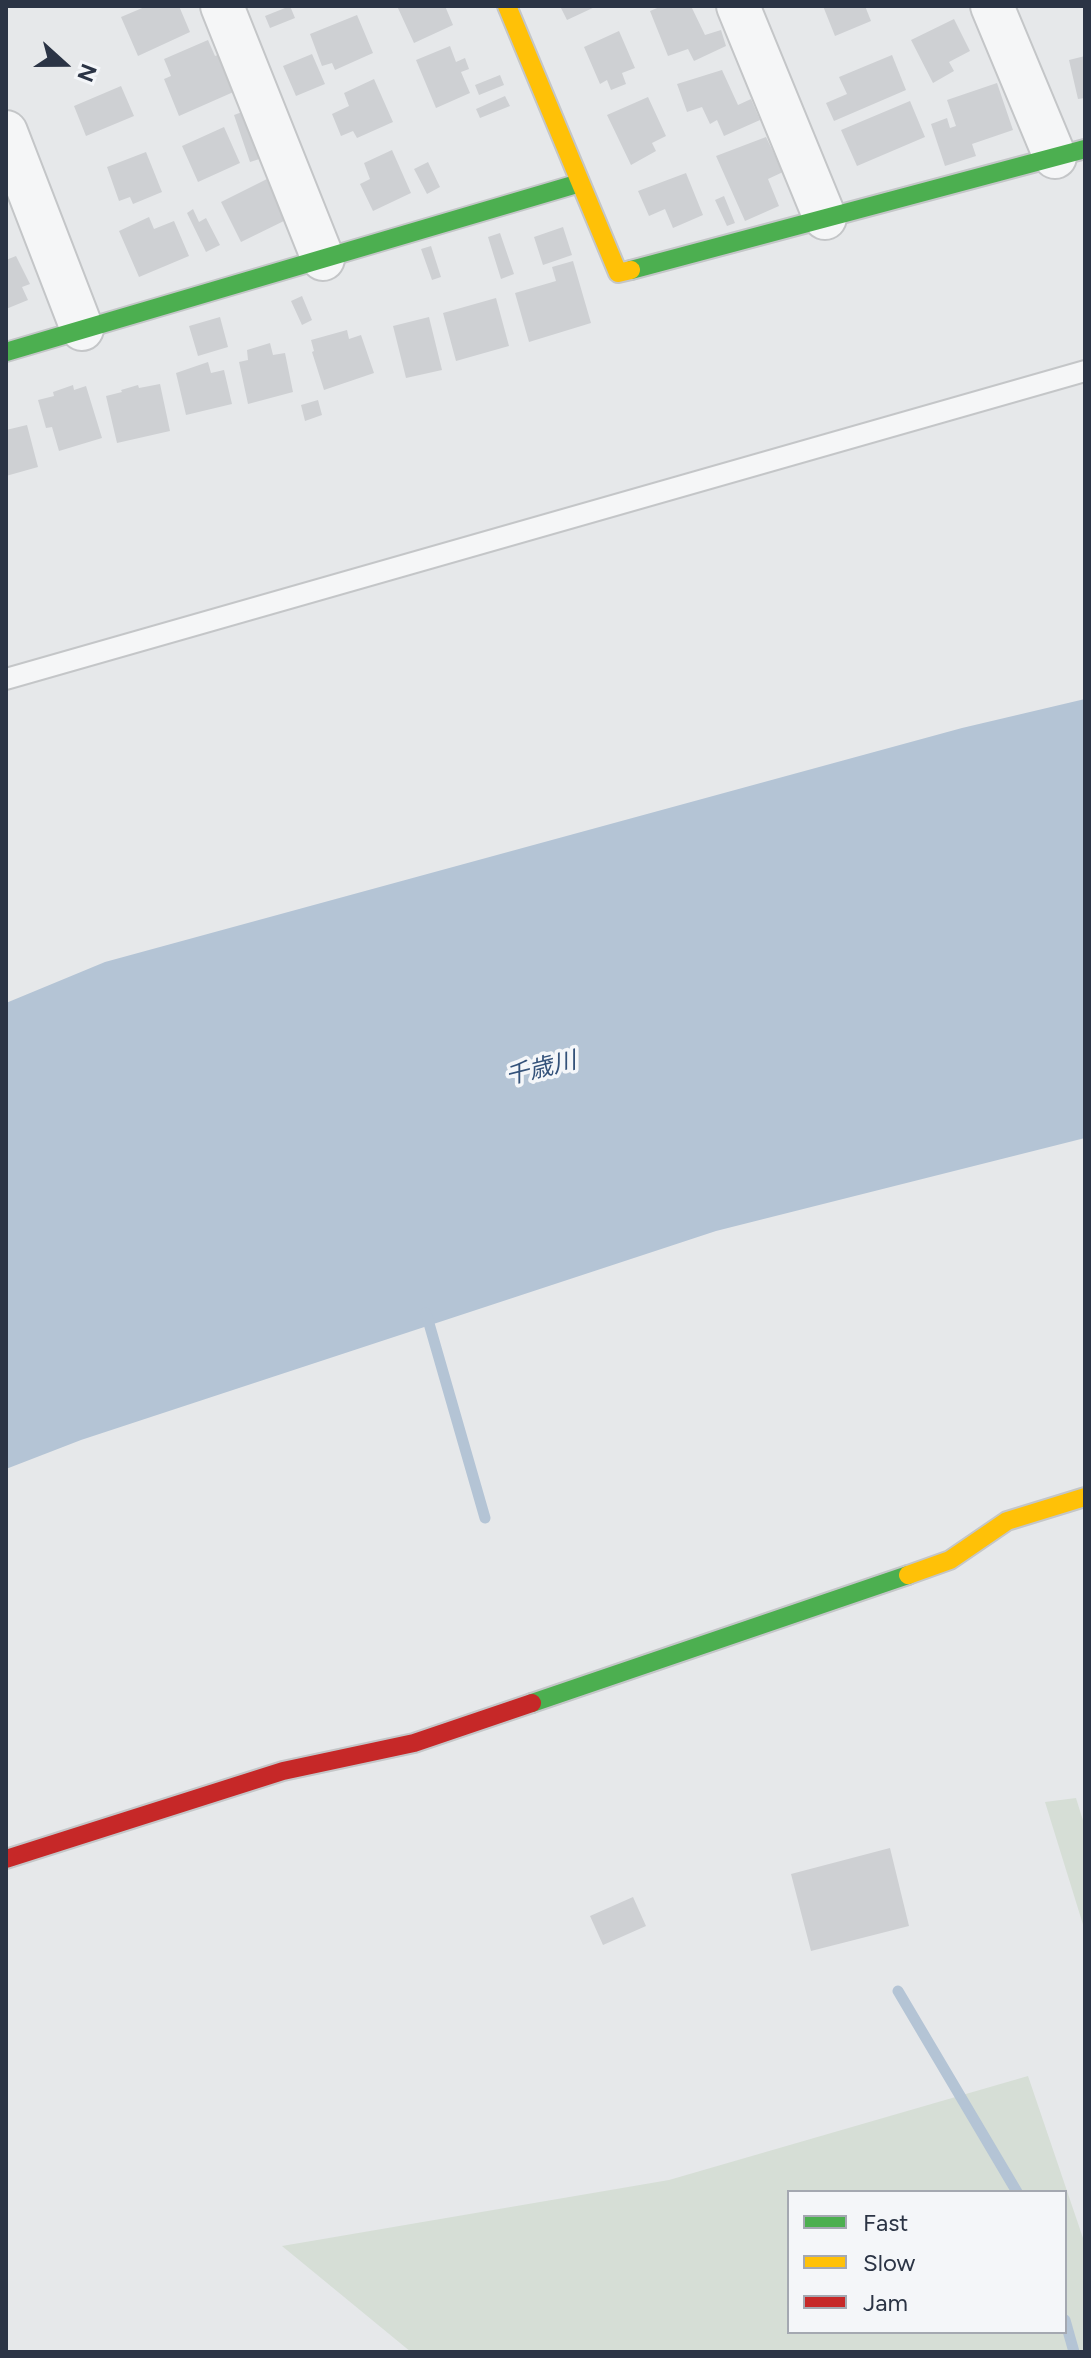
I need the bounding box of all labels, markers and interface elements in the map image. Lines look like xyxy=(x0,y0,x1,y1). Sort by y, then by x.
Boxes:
north arrow xyxy=(24,24,104,104)
text: N xyxy=(71,60,103,86)
water label: 千歳川 xyxy=(503,1046,579,1092)
legend xyxy=(787,2190,1067,2334)
text: Fast xyxy=(863,2208,908,2237)
text: Slow xyxy=(863,2248,915,2277)
text: Jam xyxy=(863,2288,908,2317)

